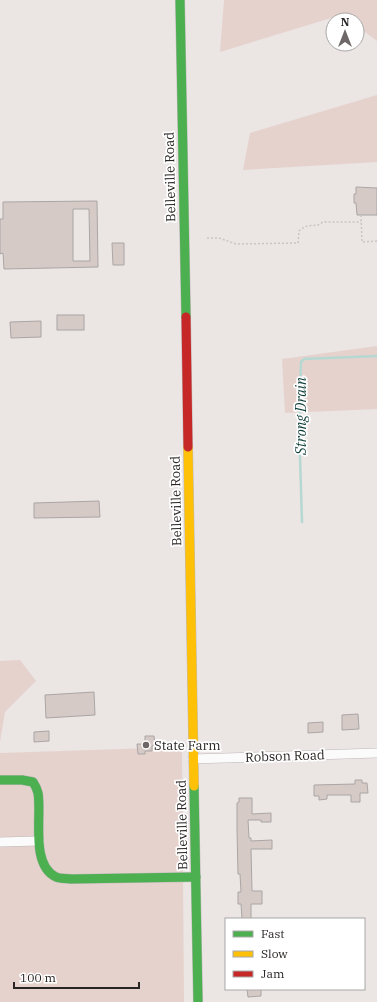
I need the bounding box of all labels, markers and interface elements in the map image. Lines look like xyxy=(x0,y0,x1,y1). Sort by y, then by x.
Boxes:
north arrow xyxy=(325,12,365,52)
text: N xyxy=(341,15,350,29)
street label: Belleville Road xyxy=(161,132,179,222)
water label: Strong Drain xyxy=(292,377,310,456)
street label: Belleville Road xyxy=(167,456,185,546)
place label: State Farm xyxy=(154,737,221,754)
marker: State Farm xyxy=(141,740,151,750)
street label: Robson Road xyxy=(245,746,325,766)
street label: Belleville Road xyxy=(173,780,191,870)
legend xyxy=(225,918,365,990)
text: Fast xyxy=(261,926,285,941)
text: Slow xyxy=(261,946,288,961)
scale bar xyxy=(14,964,139,990)
text: Jam xyxy=(261,966,285,981)
text: 100 m xyxy=(20,970,56,985)

